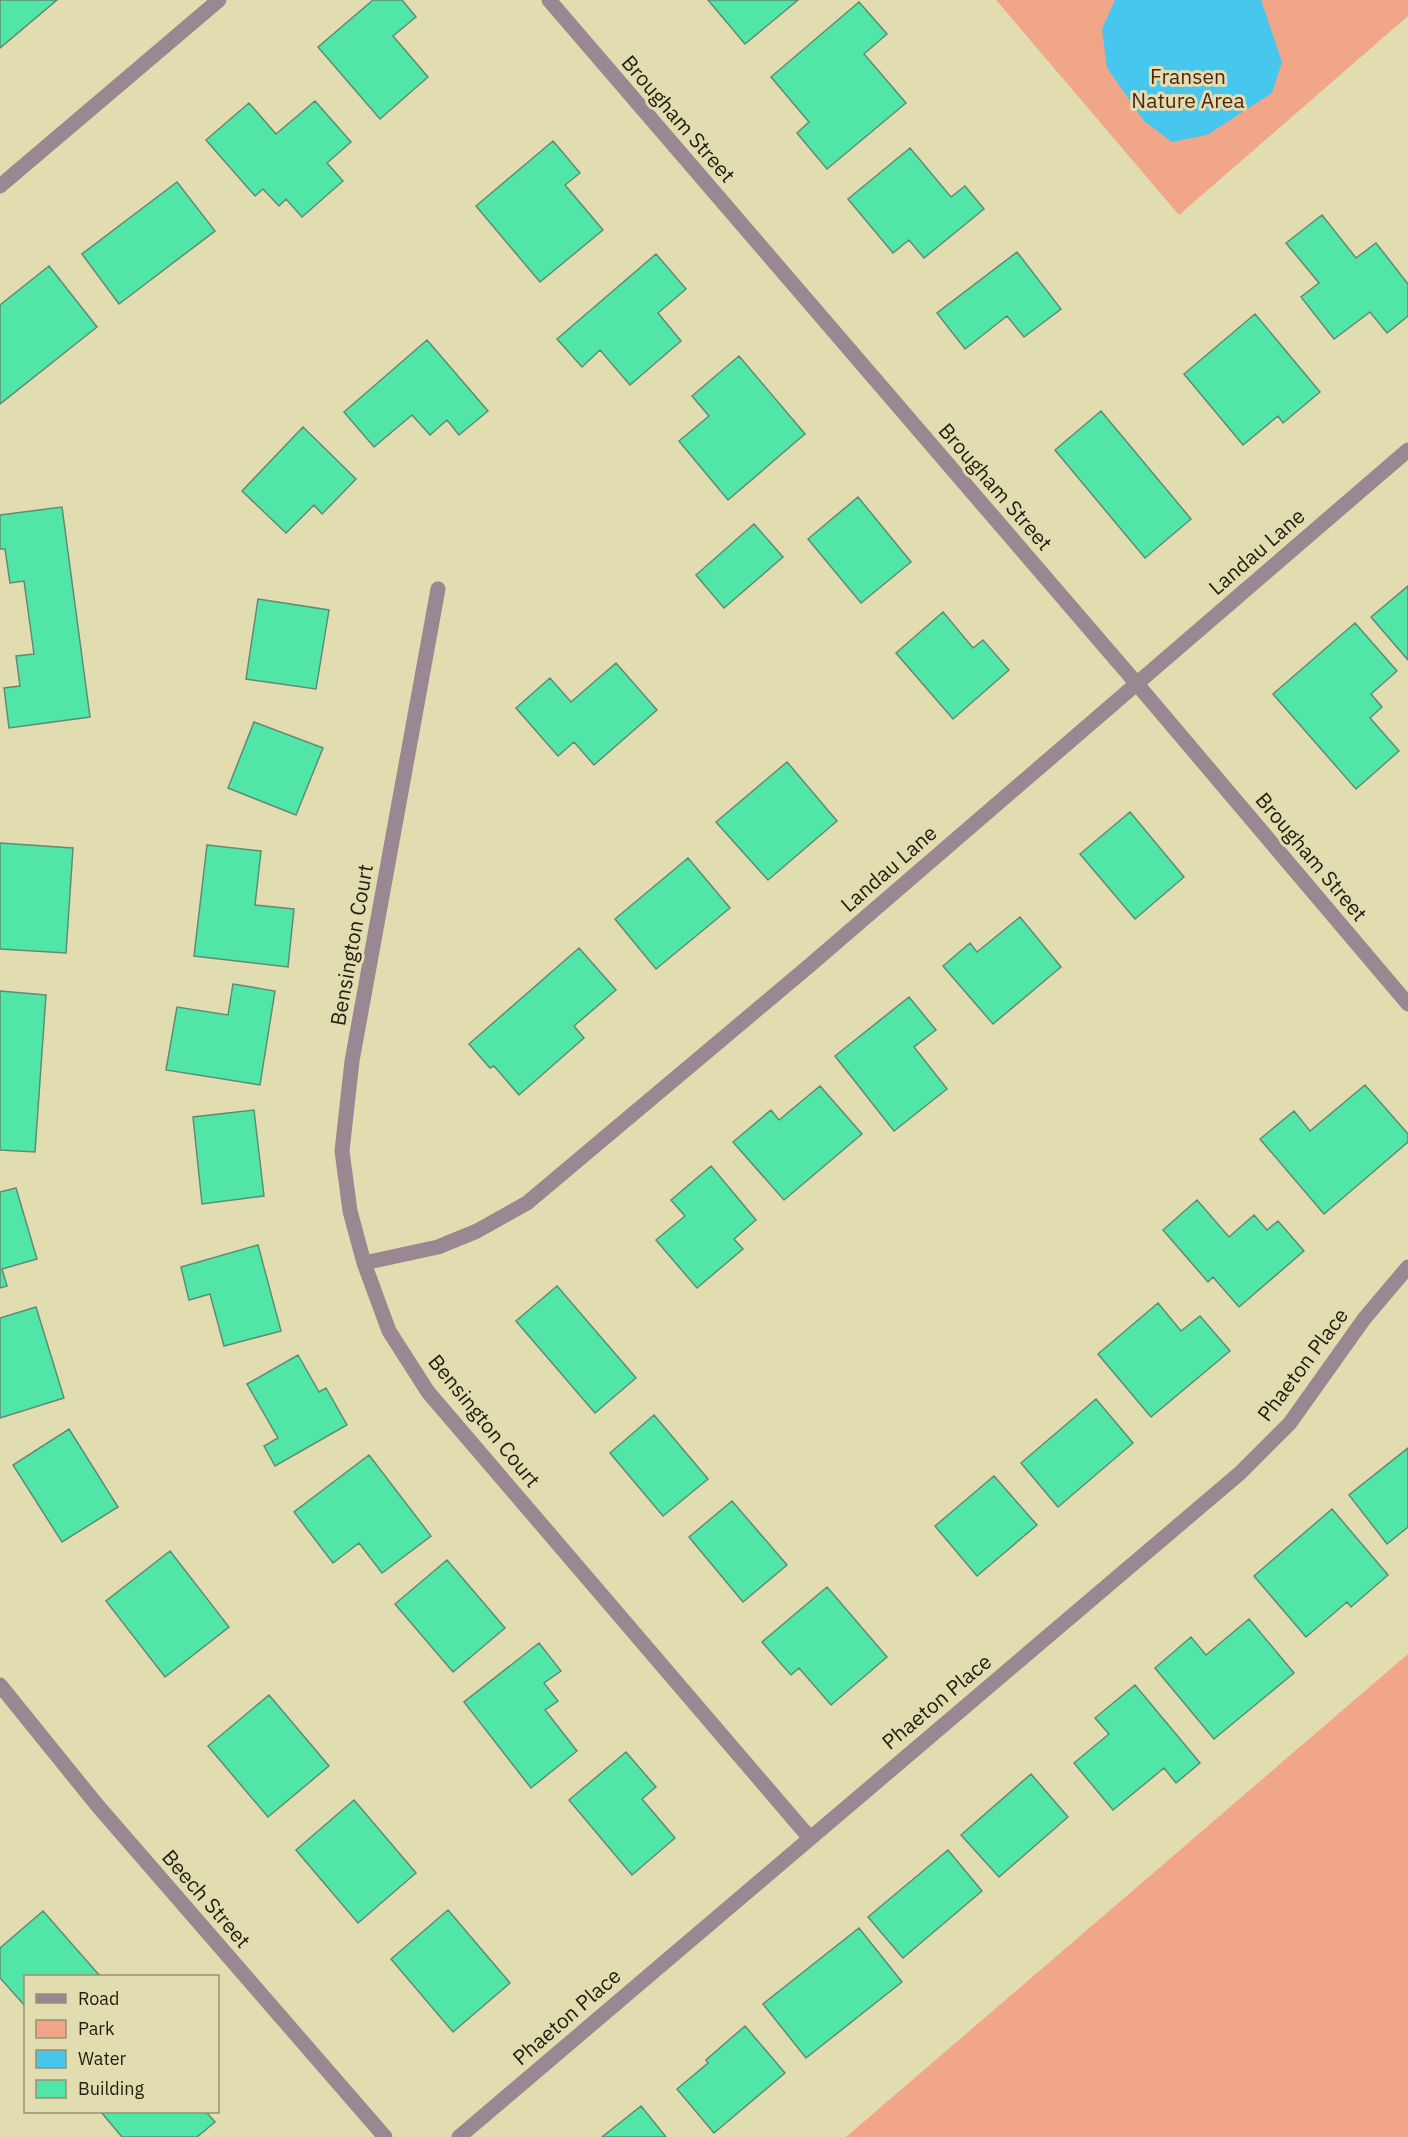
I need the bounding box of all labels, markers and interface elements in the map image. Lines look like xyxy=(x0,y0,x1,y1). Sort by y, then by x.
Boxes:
street label: Brougham Street xyxy=(616,49,742,188)
park label: Fransen Nature Area xyxy=(1131,62,1245,114)
street label: Brougham Street xyxy=(933,417,1059,556)
street label: Landau Lane xyxy=(1202,502,1310,601)
street label: Brougham Street xyxy=(1250,786,1374,927)
street label: Landau Lane xyxy=(834,819,942,918)
street label: Bensington Court xyxy=(323,862,379,1028)
street label: Phaeton Place xyxy=(1250,1302,1354,1427)
street label: Bensington Court xyxy=(422,1348,547,1493)
street label: Phaeton Place xyxy=(876,1647,997,1755)
street label: Beech Street xyxy=(156,1843,257,1954)
street label: Phaeton Place xyxy=(506,1961,626,2071)
legend xyxy=(24,1975,219,2113)
text: Road xyxy=(78,1987,119,2010)
text: Park xyxy=(78,2017,115,2040)
text: Water xyxy=(78,2047,127,2070)
text: Building xyxy=(78,2077,145,2100)

